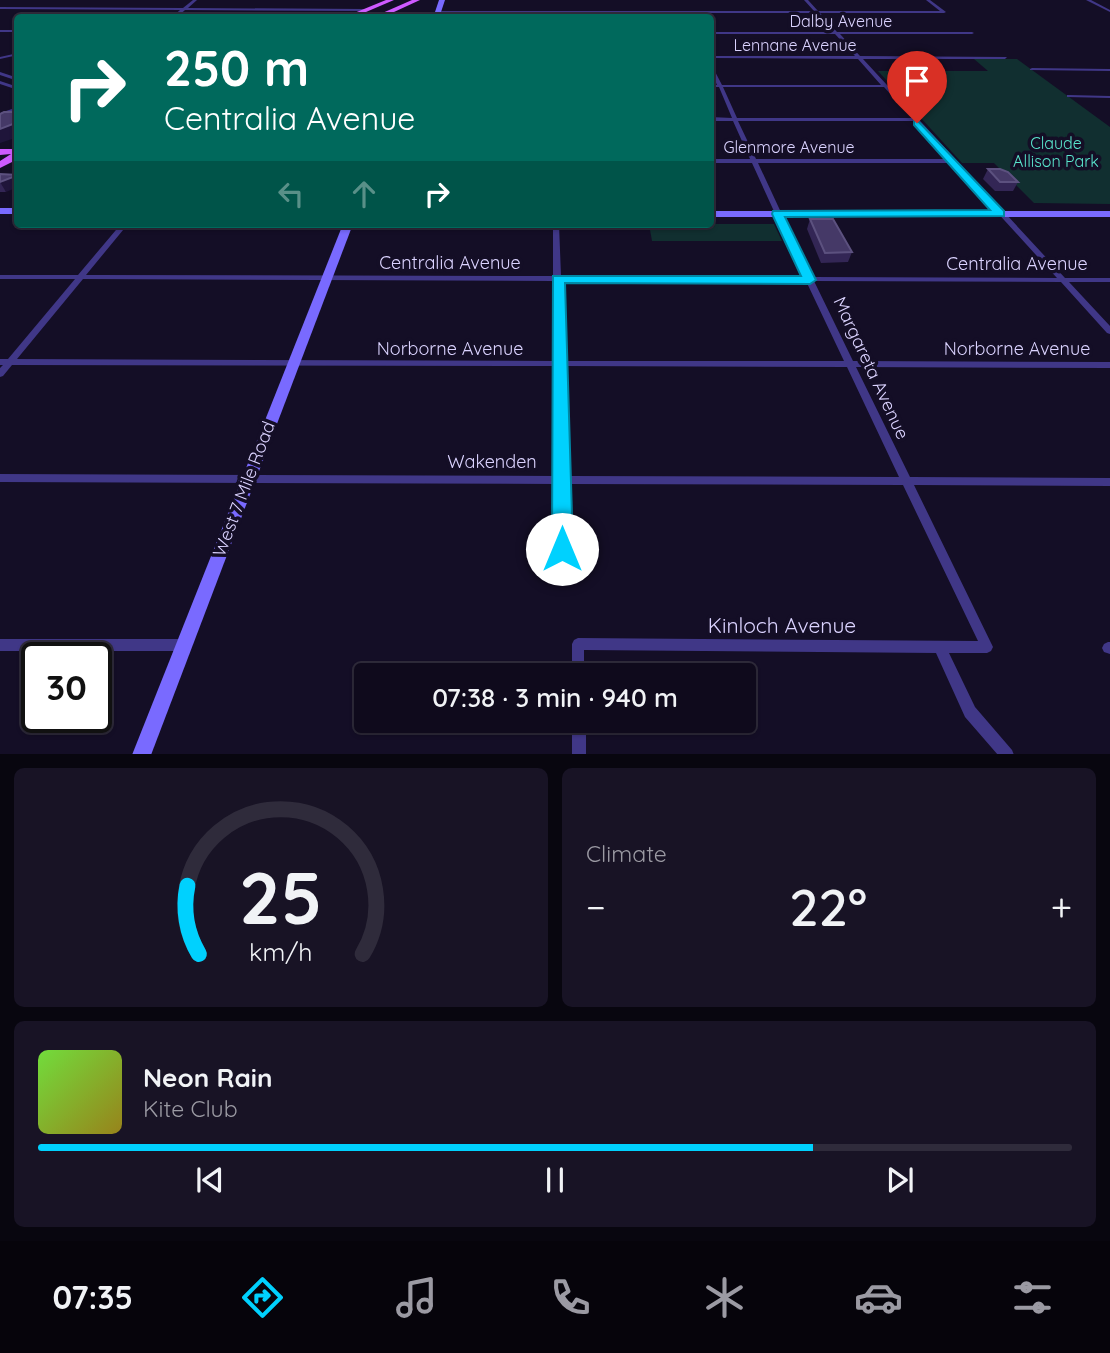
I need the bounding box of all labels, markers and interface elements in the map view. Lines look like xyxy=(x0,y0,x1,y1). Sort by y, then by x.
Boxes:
street label: Dalby Avenue xyxy=(790,11,892,31)
street label: Lennane Avenue xyxy=(733,35,857,55)
text: 250 m xyxy=(164,37,309,98)
icon: right xyxy=(49,42,140,133)
pin xyxy=(887,51,947,123)
icon: arrive xyxy=(898,62,936,100)
text: Centralia Avenue xyxy=(164,98,415,138)
park label: Claude Allison Park xyxy=(1013,133,1099,171)
street label: Glenmore Avenue xyxy=(723,137,855,157)
icon: left xyxy=(272,175,310,213)
icon: ahead xyxy=(345,175,383,213)
icon: right xyxy=(418,175,456,213)
street label: Centralia Avenue xyxy=(379,251,521,274)
street label: Centralia Avenue xyxy=(946,252,1088,275)
street label: Margareta Avenue xyxy=(828,293,915,443)
street label: Norborne Avenue xyxy=(377,337,523,360)
street label: Norborne Avenue xyxy=(944,337,1090,360)
street label: West 7 Mile Road xyxy=(207,418,280,560)
street label: Wakenden xyxy=(447,450,537,473)
position arrow xyxy=(525,512,599,586)
street label: Kinloch Avenue xyxy=(708,612,856,638)
speed limit sign: 30 xyxy=(21,642,112,733)
text: 07:38 · 3 min · 940 m xyxy=(432,681,678,714)
text: Climate xyxy=(586,839,667,868)
text: 25 xyxy=(239,851,323,942)
text: 22° xyxy=(789,874,867,939)
text: − xyxy=(586,883,606,931)
text: + xyxy=(1051,883,1072,931)
text: km/h xyxy=(249,935,313,966)
text: Neon Rain xyxy=(143,1061,272,1094)
text: Kite Club xyxy=(143,1094,238,1123)
icon: previous xyxy=(191,1161,229,1199)
icon: pause xyxy=(536,1161,574,1199)
icon: next xyxy=(881,1161,919,1199)
icon: directions xyxy=(238,1273,287,1322)
icon: music xyxy=(392,1273,441,1322)
icon: phone xyxy=(546,1273,595,1322)
icon: climate xyxy=(700,1273,749,1322)
icon: car xyxy=(854,1273,903,1322)
icon: filters xyxy=(1008,1273,1057,1322)
text: 07:35 xyxy=(53,1277,133,1317)

